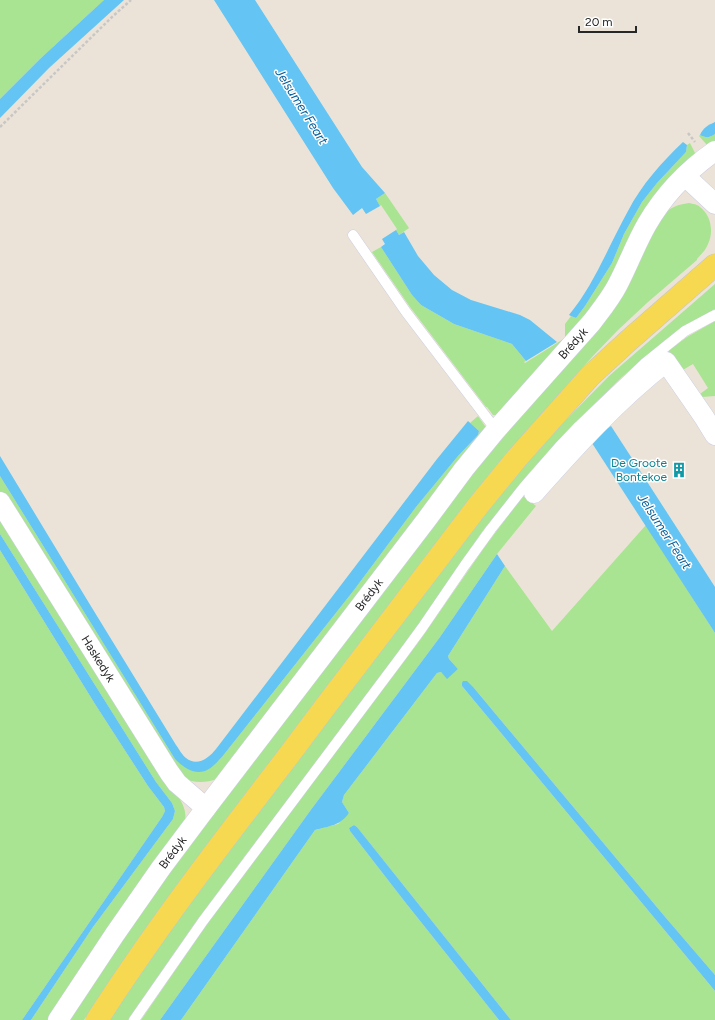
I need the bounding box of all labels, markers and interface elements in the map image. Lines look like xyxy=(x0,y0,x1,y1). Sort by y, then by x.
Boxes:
scale bar xyxy=(579,8,636,34)
text: 20 m xyxy=(585,15,613,29)
water label: Jelsumer Feart xyxy=(272,65,332,148)
street label: Brédyk xyxy=(555,325,591,362)
place label: De Groote Bontekoe xyxy=(611,456,667,484)
building icon: De Groote Bontekoe xyxy=(670,461,688,479)
water label: Jelsumer Feart xyxy=(634,490,695,573)
street label: Brédyk xyxy=(352,576,386,614)
street label: Haskedyk xyxy=(78,633,118,685)
street label: Brédyk xyxy=(156,833,189,872)

